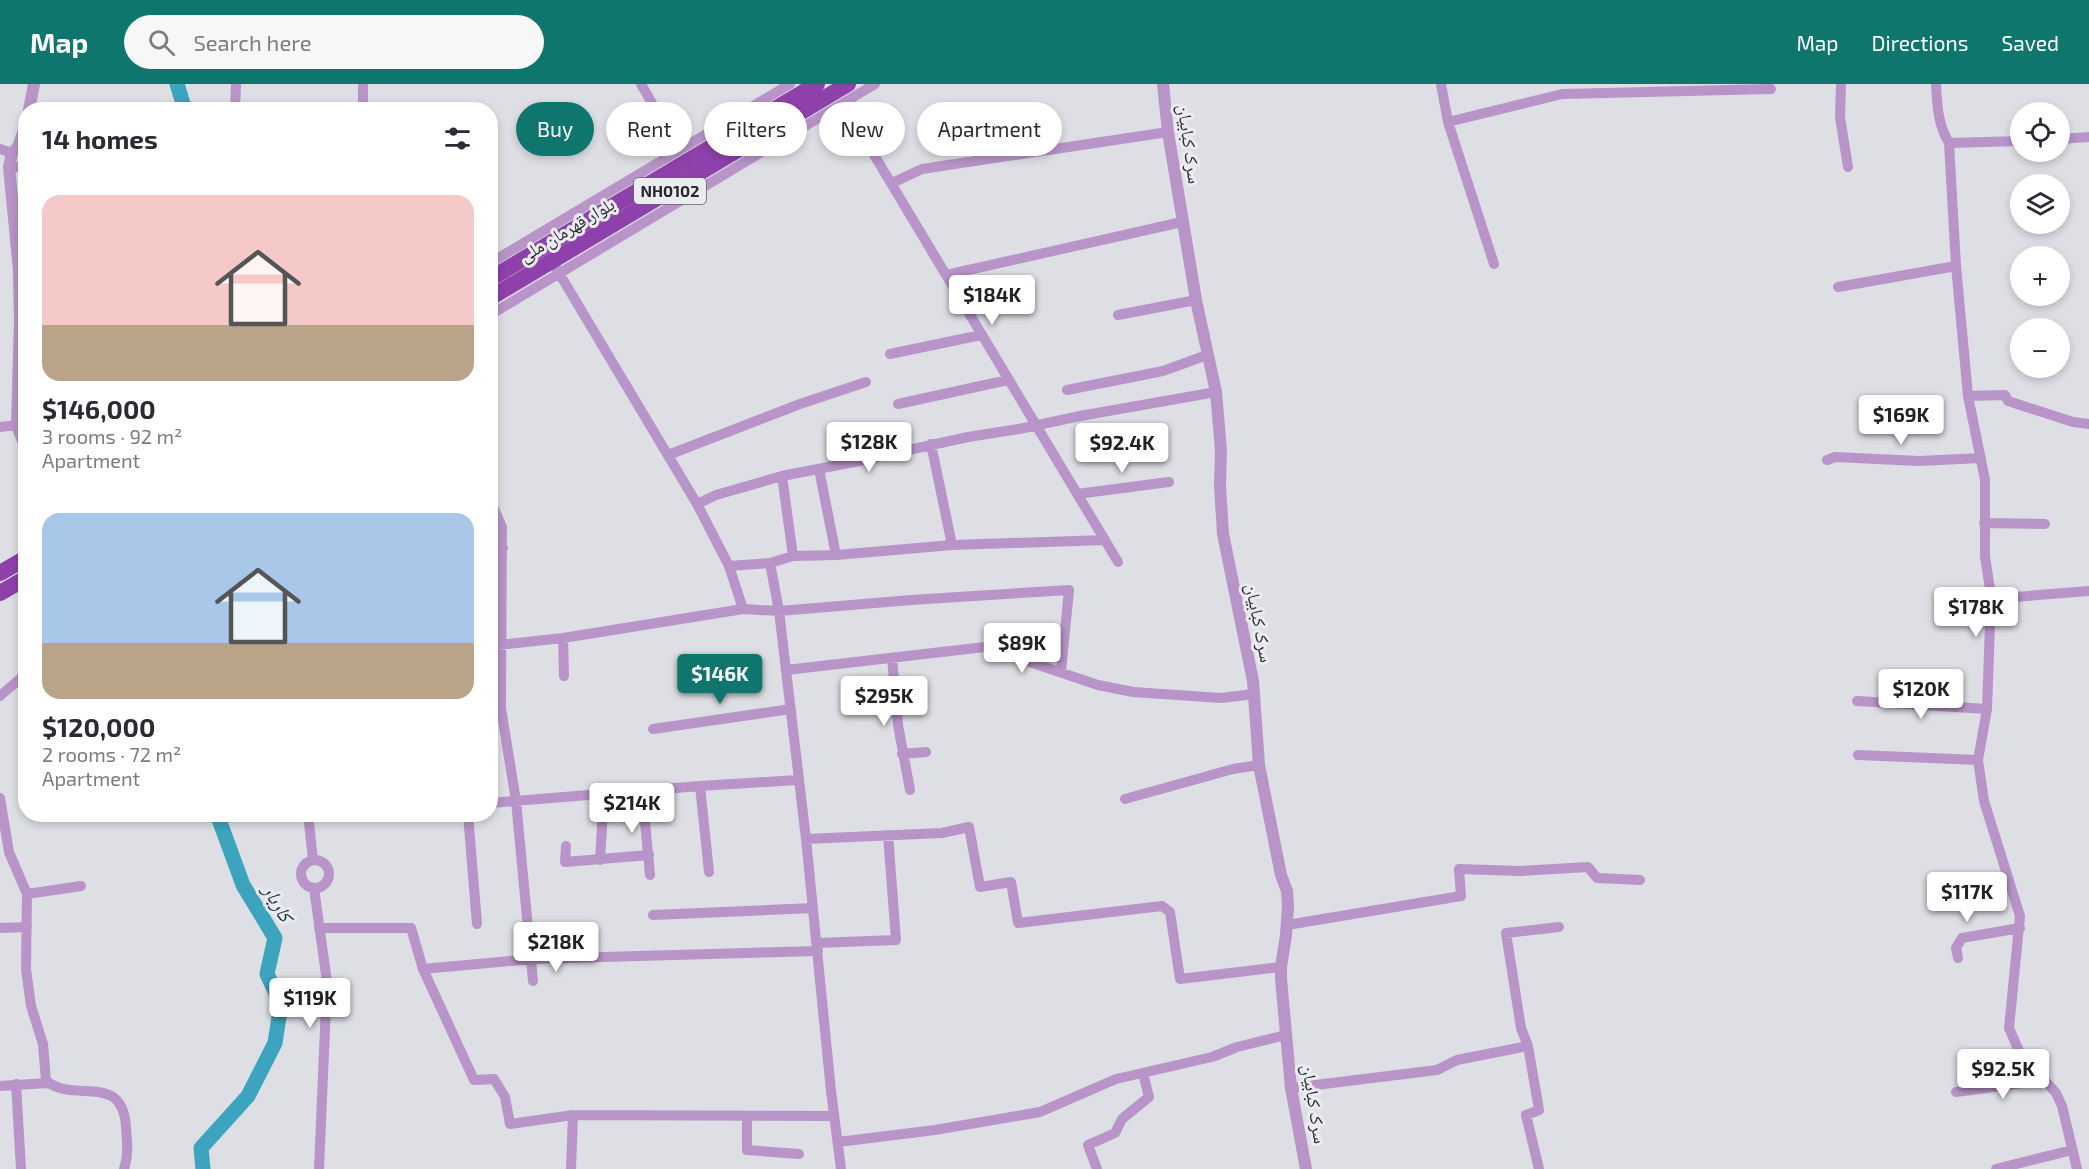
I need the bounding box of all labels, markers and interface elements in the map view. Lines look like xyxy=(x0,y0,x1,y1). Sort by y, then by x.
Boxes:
search box xyxy=(124,15,544,69)
text: Map xyxy=(30,25,88,59)
icon: search xyxy=(145,26,178,59)
text: Search here xyxy=(193,29,312,55)
text: Map xyxy=(1796,30,1839,55)
text: Directions xyxy=(1872,30,1968,55)
text: Saved xyxy=(2001,30,2059,55)
chip: Buy xyxy=(516,102,594,156)
chip: Rent xyxy=(606,102,692,156)
chip: Filters xyxy=(704,102,807,156)
chip: New xyxy=(819,102,905,156)
chip: Apartment xyxy=(917,102,1062,156)
map controls xyxy=(2010,102,2070,378)
button: locate xyxy=(2010,102,2070,162)
street label: سرک کبابیان xyxy=(1173,103,1206,185)
icon: filters xyxy=(441,122,474,155)
text: 14 homes xyxy=(42,123,158,154)
button: layers xyxy=(2010,174,2070,234)
road number: NH0102 xyxy=(634,178,706,204)
street label: بلوار قهرمان ملی xyxy=(515,192,619,267)
icon: home xyxy=(204,234,312,342)
button: + xyxy=(2010,246,2070,306)
pin: $184K xyxy=(950,275,1034,326)
text: $184K xyxy=(963,282,1021,306)
button: − xyxy=(2010,318,2070,378)
text: $146,000 xyxy=(42,393,156,424)
pin: $169K xyxy=(1859,395,1943,446)
text: $169K xyxy=(1873,402,1929,426)
pin: $128K xyxy=(827,422,911,473)
pin: $92.4K xyxy=(1073,423,1171,474)
text: 3 rooms · 92 m² xyxy=(42,424,182,448)
text: $128K xyxy=(841,429,898,453)
text: $92.4K xyxy=(1089,430,1155,454)
text: Apartment xyxy=(42,448,140,472)
icon: home xyxy=(204,552,312,660)
street label: سرک کبابیان xyxy=(1241,581,1278,664)
pin: $178K xyxy=(1934,587,2018,638)
text: $178K xyxy=(1948,594,2004,618)
pin: $89K xyxy=(986,623,1058,674)
text: $89K xyxy=(998,630,1046,654)
pin: $146K xyxy=(678,654,762,705)
text: $146K xyxy=(691,661,749,685)
pin: $120K xyxy=(1879,669,1963,720)
pin: $295K xyxy=(842,676,926,727)
text: $120K xyxy=(1892,676,1950,700)
text: $295K xyxy=(855,683,913,707)
text: $120,000 xyxy=(42,711,155,742)
text: 2 rooms · 72 m² xyxy=(42,742,181,766)
text: Apartment xyxy=(42,766,140,790)
pin: $214K xyxy=(590,783,674,834)
text: $214K xyxy=(603,790,661,814)
pin: $117K xyxy=(1925,872,2009,923)
water label: کاربار xyxy=(257,878,301,929)
text: $117K xyxy=(1941,879,1993,903)
pin: $218K xyxy=(514,922,598,973)
text: $218K xyxy=(528,929,585,953)
pin: $119K xyxy=(268,978,352,1029)
text: $119K xyxy=(283,985,337,1009)
pin: $92.5K xyxy=(1954,1049,2052,1100)
text: $92.5K xyxy=(1971,1056,2035,1080)
street label: سرک کبابیان xyxy=(1297,1063,1332,1145)

